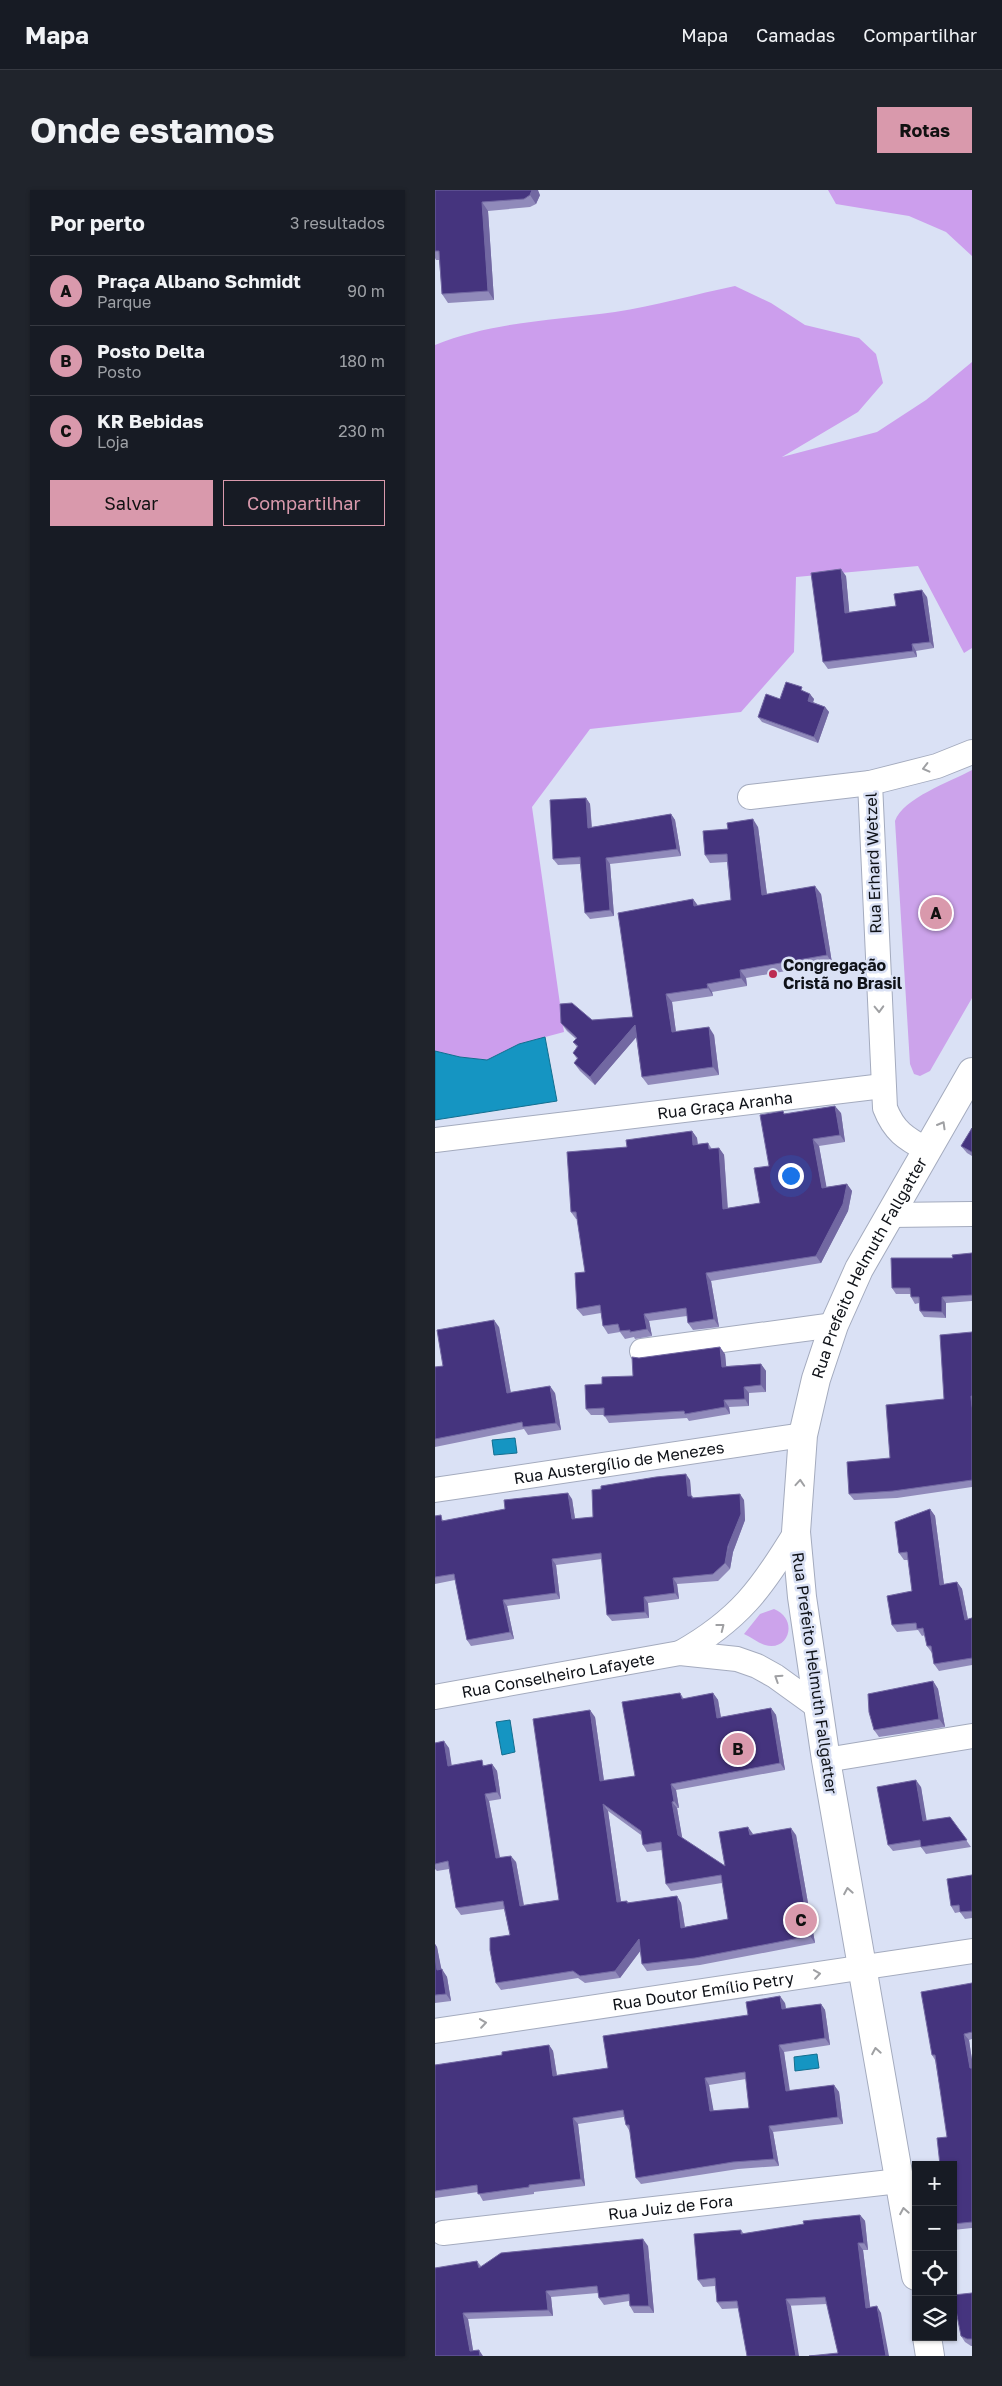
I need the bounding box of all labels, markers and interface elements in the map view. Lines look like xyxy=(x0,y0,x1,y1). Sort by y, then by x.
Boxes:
text: Mapa xyxy=(25,20,89,49)
text: Mapa xyxy=(681,24,728,46)
text: Camadas xyxy=(756,24,835,46)
text: Compartilhar xyxy=(863,24,977,46)
button: Rotas xyxy=(877,107,972,153)
text: Onde estamos xyxy=(30,109,275,151)
text: Por perto xyxy=(50,210,145,236)
text: 3 resultados xyxy=(290,213,385,233)
text: Praça Albano Schmidt xyxy=(97,269,301,292)
text: A xyxy=(60,281,72,301)
text: 90 m xyxy=(347,281,385,301)
text: Parque xyxy=(97,292,151,312)
text: Posto Delta xyxy=(97,339,205,362)
text: B xyxy=(60,351,72,371)
text: 180 m xyxy=(339,351,385,371)
text: Posto xyxy=(97,362,141,382)
text: KR Bebidas xyxy=(97,409,204,432)
text: C xyxy=(60,421,72,441)
text: 230 m xyxy=(338,421,385,441)
text: Loja xyxy=(97,432,129,452)
button: Salvar xyxy=(50,480,213,526)
button: Compartilhar xyxy=(223,480,385,526)
one-way arrow xyxy=(923,763,931,773)
street label: Rua Erhard Wetzel xyxy=(861,792,885,934)
pin: A xyxy=(920,894,952,932)
place label: Congregação Cristã no Brasil xyxy=(783,955,903,993)
marker: Congregação Cristã no Brasil xyxy=(767,968,779,980)
one-way arrow xyxy=(874,1006,885,1014)
street label: Rua Graça Aranha xyxy=(656,1087,794,1123)
one-way arrow xyxy=(935,1121,945,1130)
street label: Rua Prefeito Helmuth Fallgatter xyxy=(807,1154,931,1381)
your location xyxy=(778,1163,804,1189)
street label: Rua Austergílio de Menezes xyxy=(512,1437,725,1488)
one-way arrow xyxy=(794,1479,805,1487)
street label: Rua Prefeito Helmuth Fallgatter xyxy=(788,1551,842,1795)
one-way arrow xyxy=(715,1625,724,1633)
street label: Rua Conselheiro Lafayete xyxy=(460,1648,656,1702)
one-way arrow xyxy=(775,1675,784,1685)
pin: B xyxy=(722,1730,754,1768)
one-way arrow xyxy=(844,1886,854,1895)
pin: C xyxy=(785,1901,817,1939)
street label: Rua Doutor Emílio Petry xyxy=(611,1968,795,2014)
one-way arrow xyxy=(813,1969,821,1980)
one-way arrow xyxy=(479,2019,488,2029)
one-way arrow xyxy=(871,2047,881,2055)
map controls xyxy=(912,2161,957,2341)
button: + xyxy=(912,2161,957,2206)
street label: Rua Juiz de Fora xyxy=(607,2190,734,2224)
button: − xyxy=(912,2206,957,2251)
one-way arrow xyxy=(900,2207,910,2215)
button: locate xyxy=(912,2251,957,2296)
button: layers xyxy=(912,2296,957,2341)

